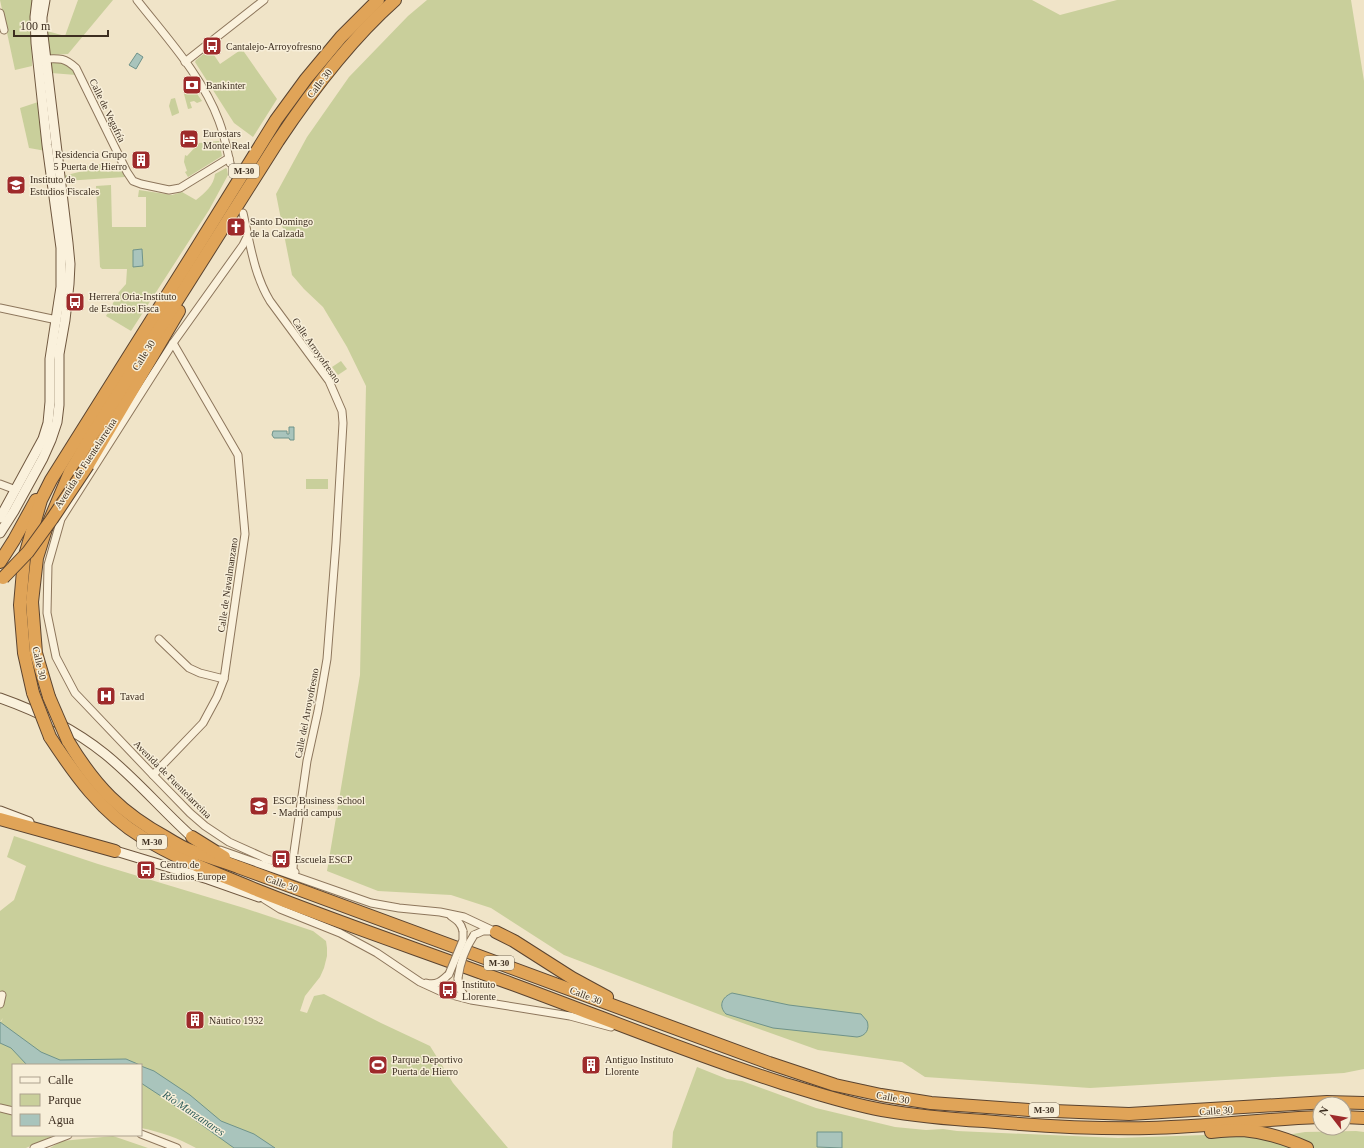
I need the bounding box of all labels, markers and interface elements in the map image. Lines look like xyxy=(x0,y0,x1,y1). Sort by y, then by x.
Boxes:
scale bar xyxy=(14,12,108,38)
text: 100 m xyxy=(20,19,51,33)
bus stop icon: Cantalejo-Arroyofresno xyxy=(201,35,223,57)
place label: Cantalejo-Arroyofresno xyxy=(226,41,322,52)
street label: Calle 30 xyxy=(305,67,334,100)
bank icon: Bankinter xyxy=(181,74,203,96)
street label: Calle de Vegafría xyxy=(87,77,128,144)
place label: Bankinter xyxy=(206,80,246,91)
hotel icon: Eurostars Monte Real xyxy=(178,128,200,150)
place label: Eurostars Monte Real xyxy=(203,128,250,151)
place label: Residencia Grupo 5 Puerta de Hierro xyxy=(53,149,127,172)
building icon: Residencia Grupo 5 Puerta de Hierro xyxy=(130,149,152,171)
road number: M-30 xyxy=(229,164,259,178)
school or university icon: Instituto de Estudios Fiscales xyxy=(5,174,27,196)
place label: Instituto de Estudios Fiscales xyxy=(30,174,99,197)
church icon: Santo Domingo de la Calzada xyxy=(225,216,247,238)
place label: Santo Domingo de la Calzada xyxy=(250,216,313,239)
bus stop icon: Herrera Oria-Instituto de Estudios Fisca xyxy=(64,291,86,313)
place label: Herrera Oria-Instituto de Estudios Fisca xyxy=(89,291,176,314)
street label: Calle Arroyofresno xyxy=(290,316,343,385)
street label: Calle 30 xyxy=(130,338,157,372)
street label: Avenida de Fuentelarreina xyxy=(52,416,119,510)
street label: Calle de Navalmanzano xyxy=(215,537,240,633)
street label: Calle 30 xyxy=(30,646,49,681)
street label: Calle del Arroyofresno xyxy=(292,667,321,759)
hospital icon: Tavad xyxy=(95,685,117,707)
place label: Tavad xyxy=(120,691,144,702)
street label: Avenida de Fuentelarreina xyxy=(132,738,214,821)
school or university icon: ESCP Business School - Madrid campus xyxy=(248,795,270,817)
place label: ESCP Business School - Madrid campus xyxy=(273,795,365,818)
road number: M-30 xyxy=(137,835,167,849)
bus stop icon: Escuela ESCP xyxy=(270,848,292,870)
place label: Escuela ESCP xyxy=(295,854,353,865)
bus stop icon: Centro de Estudios Europe xyxy=(135,859,157,881)
place label: Centro de Estudios Europe xyxy=(160,859,226,882)
street label: Calle 30 xyxy=(264,873,300,894)
road number: M-30 xyxy=(484,956,514,970)
bus stop icon: Instituto Llorente xyxy=(437,979,459,1001)
place label: Instituto Llorente xyxy=(462,979,496,1002)
street label: Calle 30 xyxy=(568,984,603,1007)
building icon: Náutico 1932 xyxy=(184,1009,206,1031)
place label: Náutico 1932 xyxy=(209,1015,263,1026)
sports icon: Parque Deportivo Puerta de Hierro xyxy=(367,1054,389,1076)
place label: Parque Deportivo Puerta de Hierro xyxy=(392,1054,463,1077)
building icon: Antiguo Instituto Llorente xyxy=(580,1054,602,1076)
place label: Antiguo Instituto Llorente xyxy=(605,1054,674,1077)
legend xyxy=(12,1064,142,1136)
text: Calle xyxy=(48,1073,73,1087)
water label: Río Manzanares xyxy=(160,1087,227,1138)
street label: Calle 30 xyxy=(875,1089,910,1106)
text: Parque xyxy=(48,1093,81,1107)
north arrow xyxy=(1312,1096,1352,1136)
road number: M-30 xyxy=(1029,1103,1059,1117)
street label: Calle 30 xyxy=(1199,1104,1233,1117)
text: N xyxy=(1316,1104,1331,1117)
text: Agua xyxy=(48,1113,75,1127)

